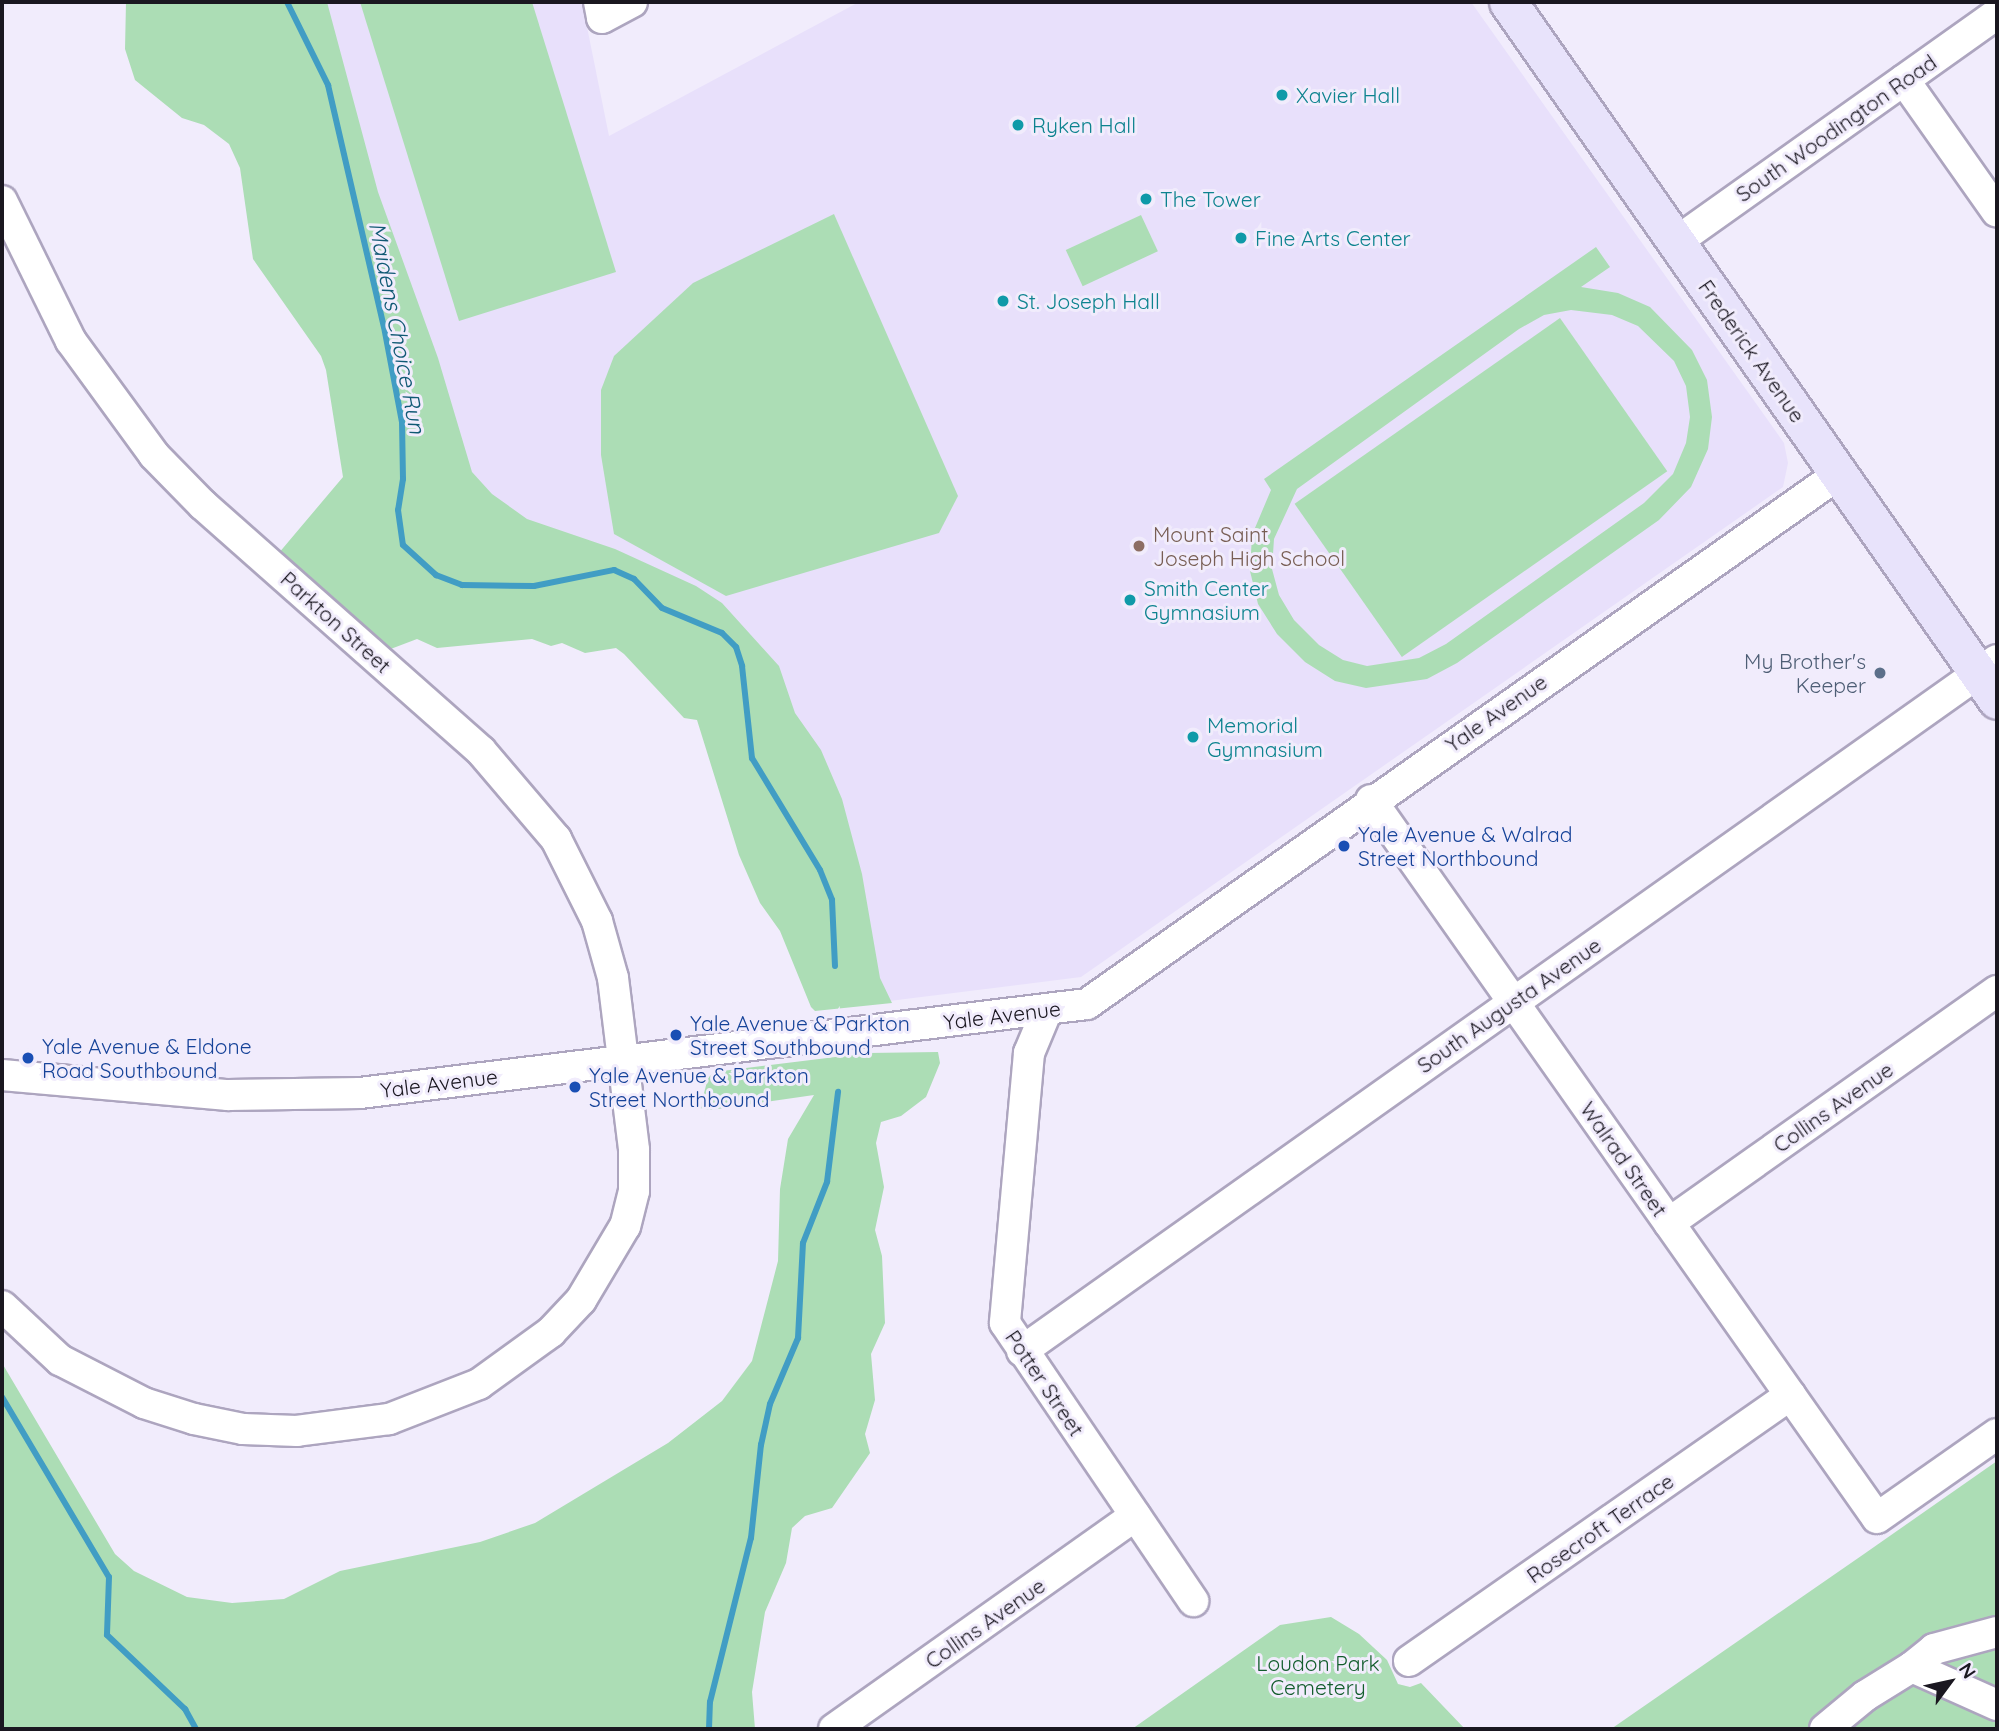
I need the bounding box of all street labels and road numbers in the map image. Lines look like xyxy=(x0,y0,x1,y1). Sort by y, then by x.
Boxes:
street label: South Woodington Road xyxy=(1731,49,1941,207)
street label: Frederick Avenue xyxy=(1693,275,1811,427)
street label: Parkton Street xyxy=(276,566,396,678)
street label: Yale Avenue xyxy=(1441,669,1551,757)
street label: South Augusta Avenue xyxy=(1412,932,1606,1078)
street label: Yale Avenue xyxy=(942,995,1062,1035)
street label: Collins Avenue xyxy=(1768,1057,1898,1157)
street label: Yale Avenue xyxy=(379,1063,499,1103)
street label: Walrad Street xyxy=(1575,1097,1673,1221)
street label: Potter Street xyxy=(1000,1325,1090,1441)
street label: Rosecroft Terrace xyxy=(1522,1468,1678,1588)
street label: Collins Avenue xyxy=(920,1573,1050,1673)

